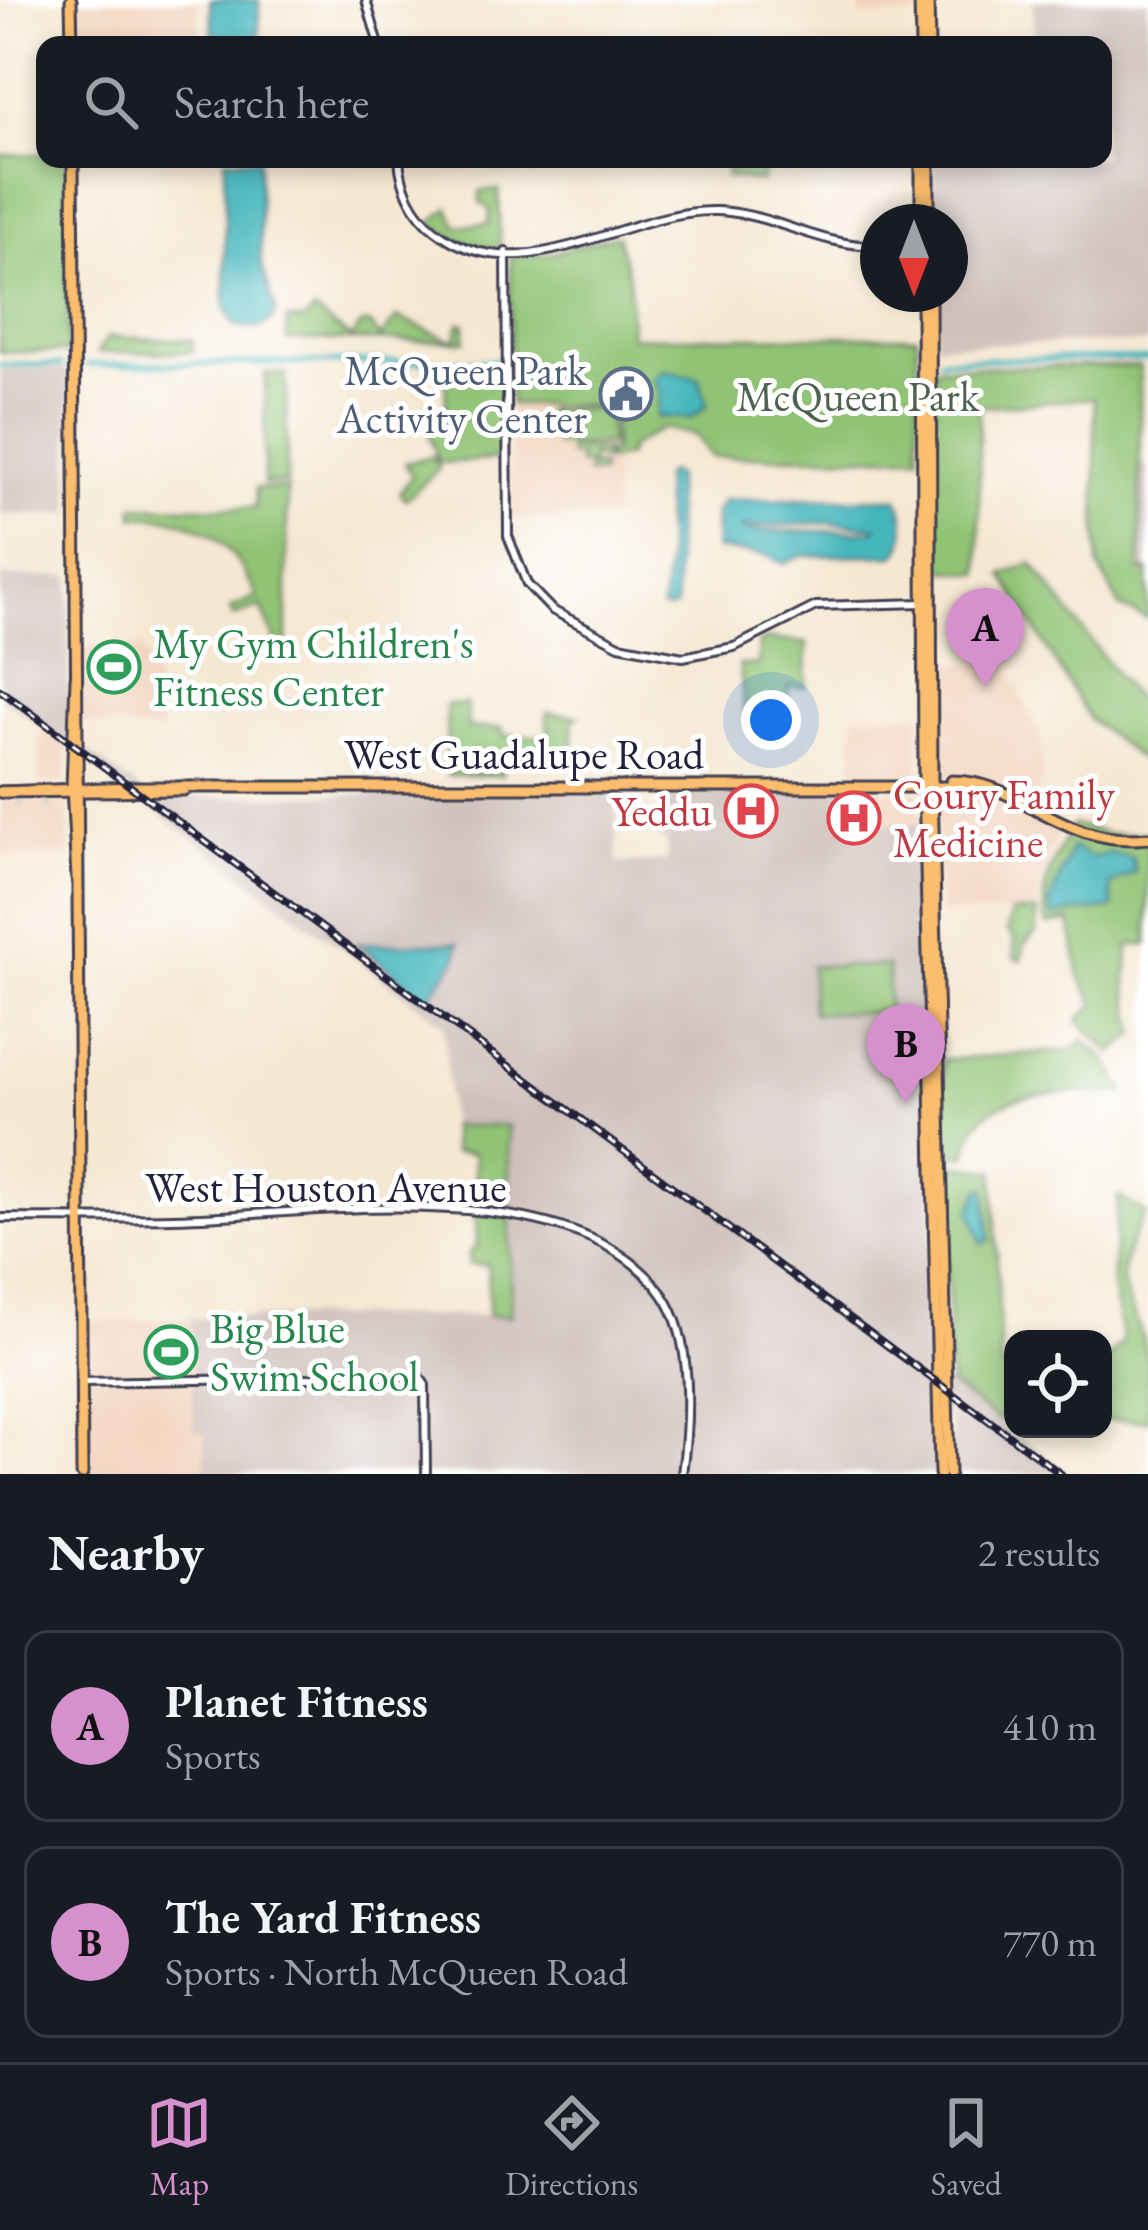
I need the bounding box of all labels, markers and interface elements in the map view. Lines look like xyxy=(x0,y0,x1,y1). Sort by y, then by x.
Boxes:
search box xyxy=(36,36,1112,168)
icon: search xyxy=(78,69,144,135)
text: Search here xyxy=(174,73,369,131)
north arrow xyxy=(860,204,968,312)
place label: McQueen Park Activity Center xyxy=(336,343,588,446)
public building icon: McQueen Park Activity Center xyxy=(598,366,654,422)
park label: McQueen Park xyxy=(737,369,981,424)
pin: A xyxy=(946,588,1024,687)
place label: My Gym Children's Fitness Center xyxy=(153,616,474,719)
sports icon: My Gym Children's Fitness Center xyxy=(86,639,142,695)
your location xyxy=(741,690,801,750)
street label: West Guadalupe Road xyxy=(344,727,705,782)
place label: Coury Family Medicine xyxy=(893,767,1116,870)
hospital icon: Yeddu xyxy=(723,783,779,839)
place label: Yeddu xyxy=(611,784,712,839)
hospital icon: Coury Family Medicine xyxy=(826,790,882,846)
pin: B xyxy=(867,1004,945,1103)
street label: West Houston Avenue xyxy=(145,1160,507,1215)
place label: Big Blue Swim School xyxy=(210,1301,419,1404)
sports icon: Big Blue Swim School xyxy=(143,1324,199,1380)
map controls xyxy=(1004,1330,1112,1438)
button: locate xyxy=(1004,1330,1112,1438)
text: Nearby xyxy=(48,1519,204,1585)
text: 2 results xyxy=(978,1527,1100,1578)
text: Planet Fitness xyxy=(165,1672,428,1730)
text: A xyxy=(76,1701,104,1752)
text: 410 m xyxy=(1003,1701,1097,1752)
text: Sports xyxy=(165,1730,261,1781)
text: The Yard Fitness xyxy=(165,1888,481,1946)
text: B xyxy=(78,1917,102,1968)
text: 770 m xyxy=(1003,1917,1097,1968)
text: Sports · North McQueen Road xyxy=(165,1946,628,1997)
tab: Map xyxy=(146,2090,212,2205)
tab: Directions xyxy=(505,2090,638,2205)
tab: Saved xyxy=(931,2090,1002,2205)

